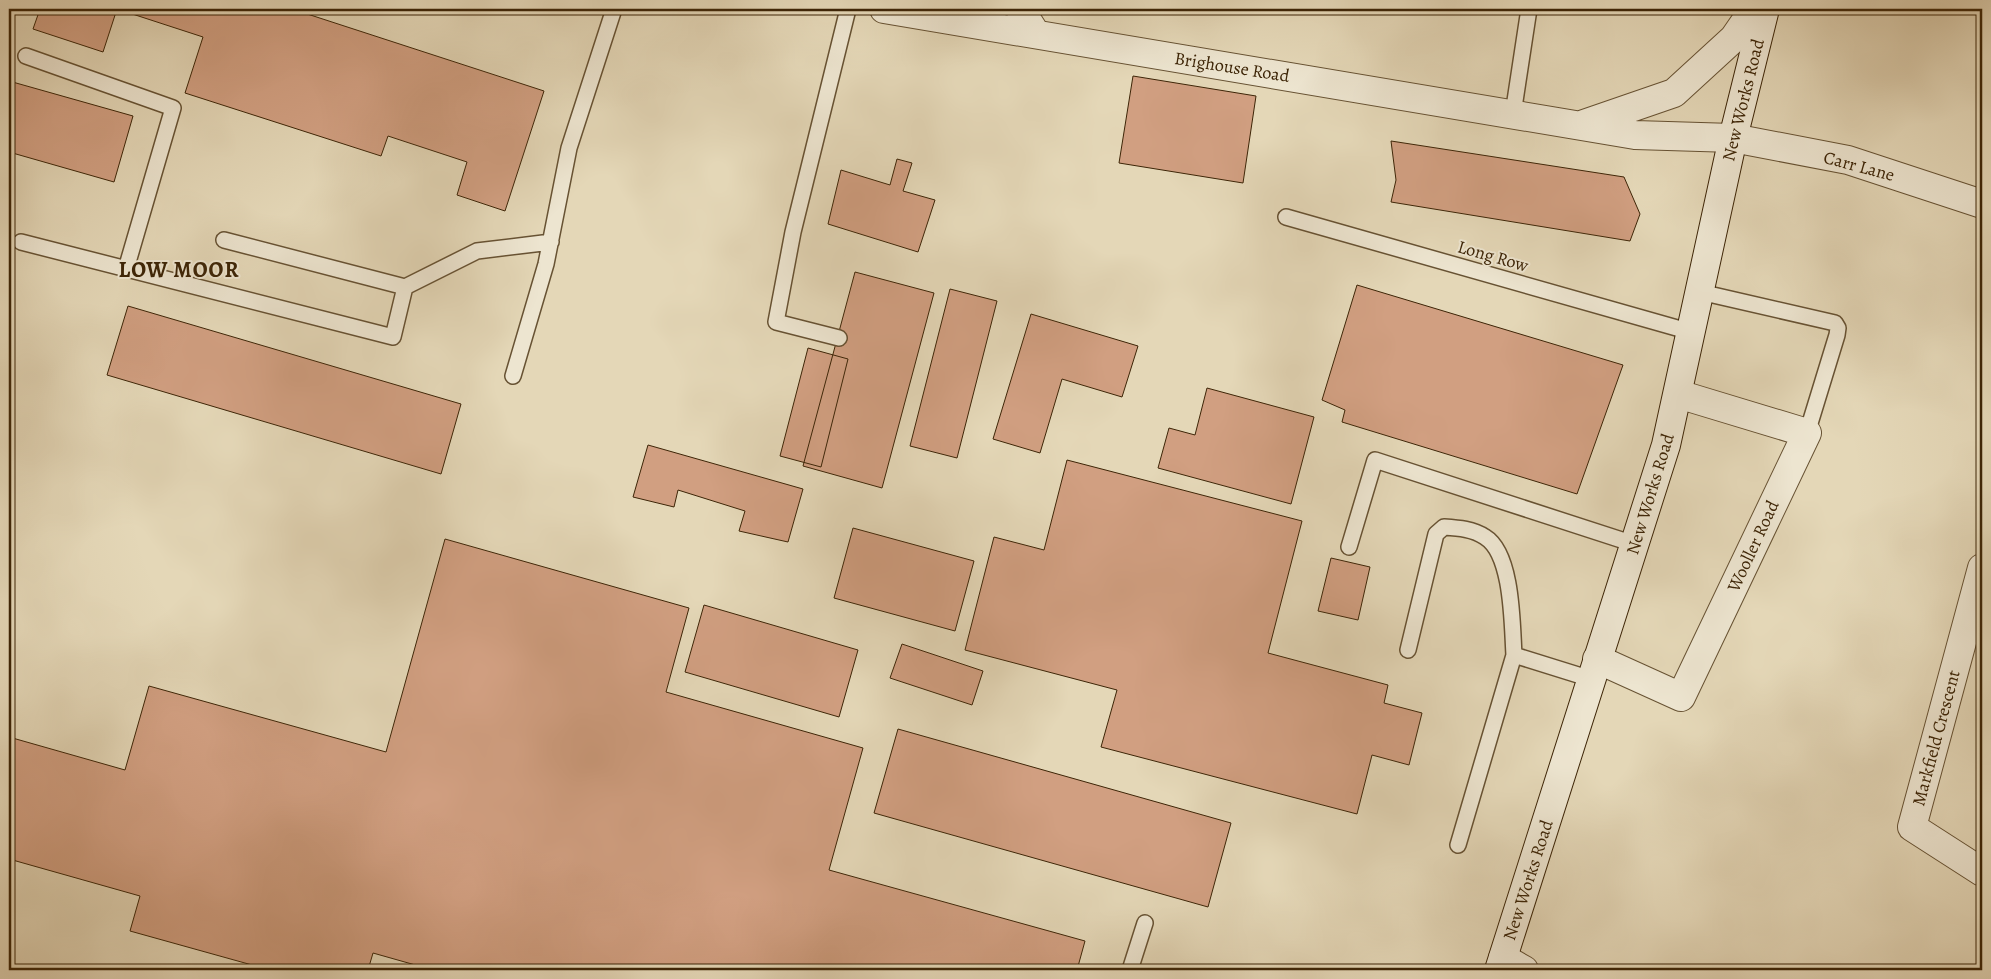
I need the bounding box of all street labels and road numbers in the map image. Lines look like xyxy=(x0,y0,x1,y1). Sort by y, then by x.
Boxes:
street label: New Works Road xyxy=(1716,36,1770,164)
street label: Brighouse Road xyxy=(1173,46,1292,88)
street label: Carr Lane xyxy=(1821,145,1897,187)
street label: Long Row xyxy=(1455,234,1531,278)
street label: New Works Road xyxy=(1620,430,1680,557)
street label: Wooller Road xyxy=(1721,496,1785,596)
street label: Markfield Crescent xyxy=(1906,667,1966,809)
street label: New Works Road xyxy=(1497,816,1559,943)

